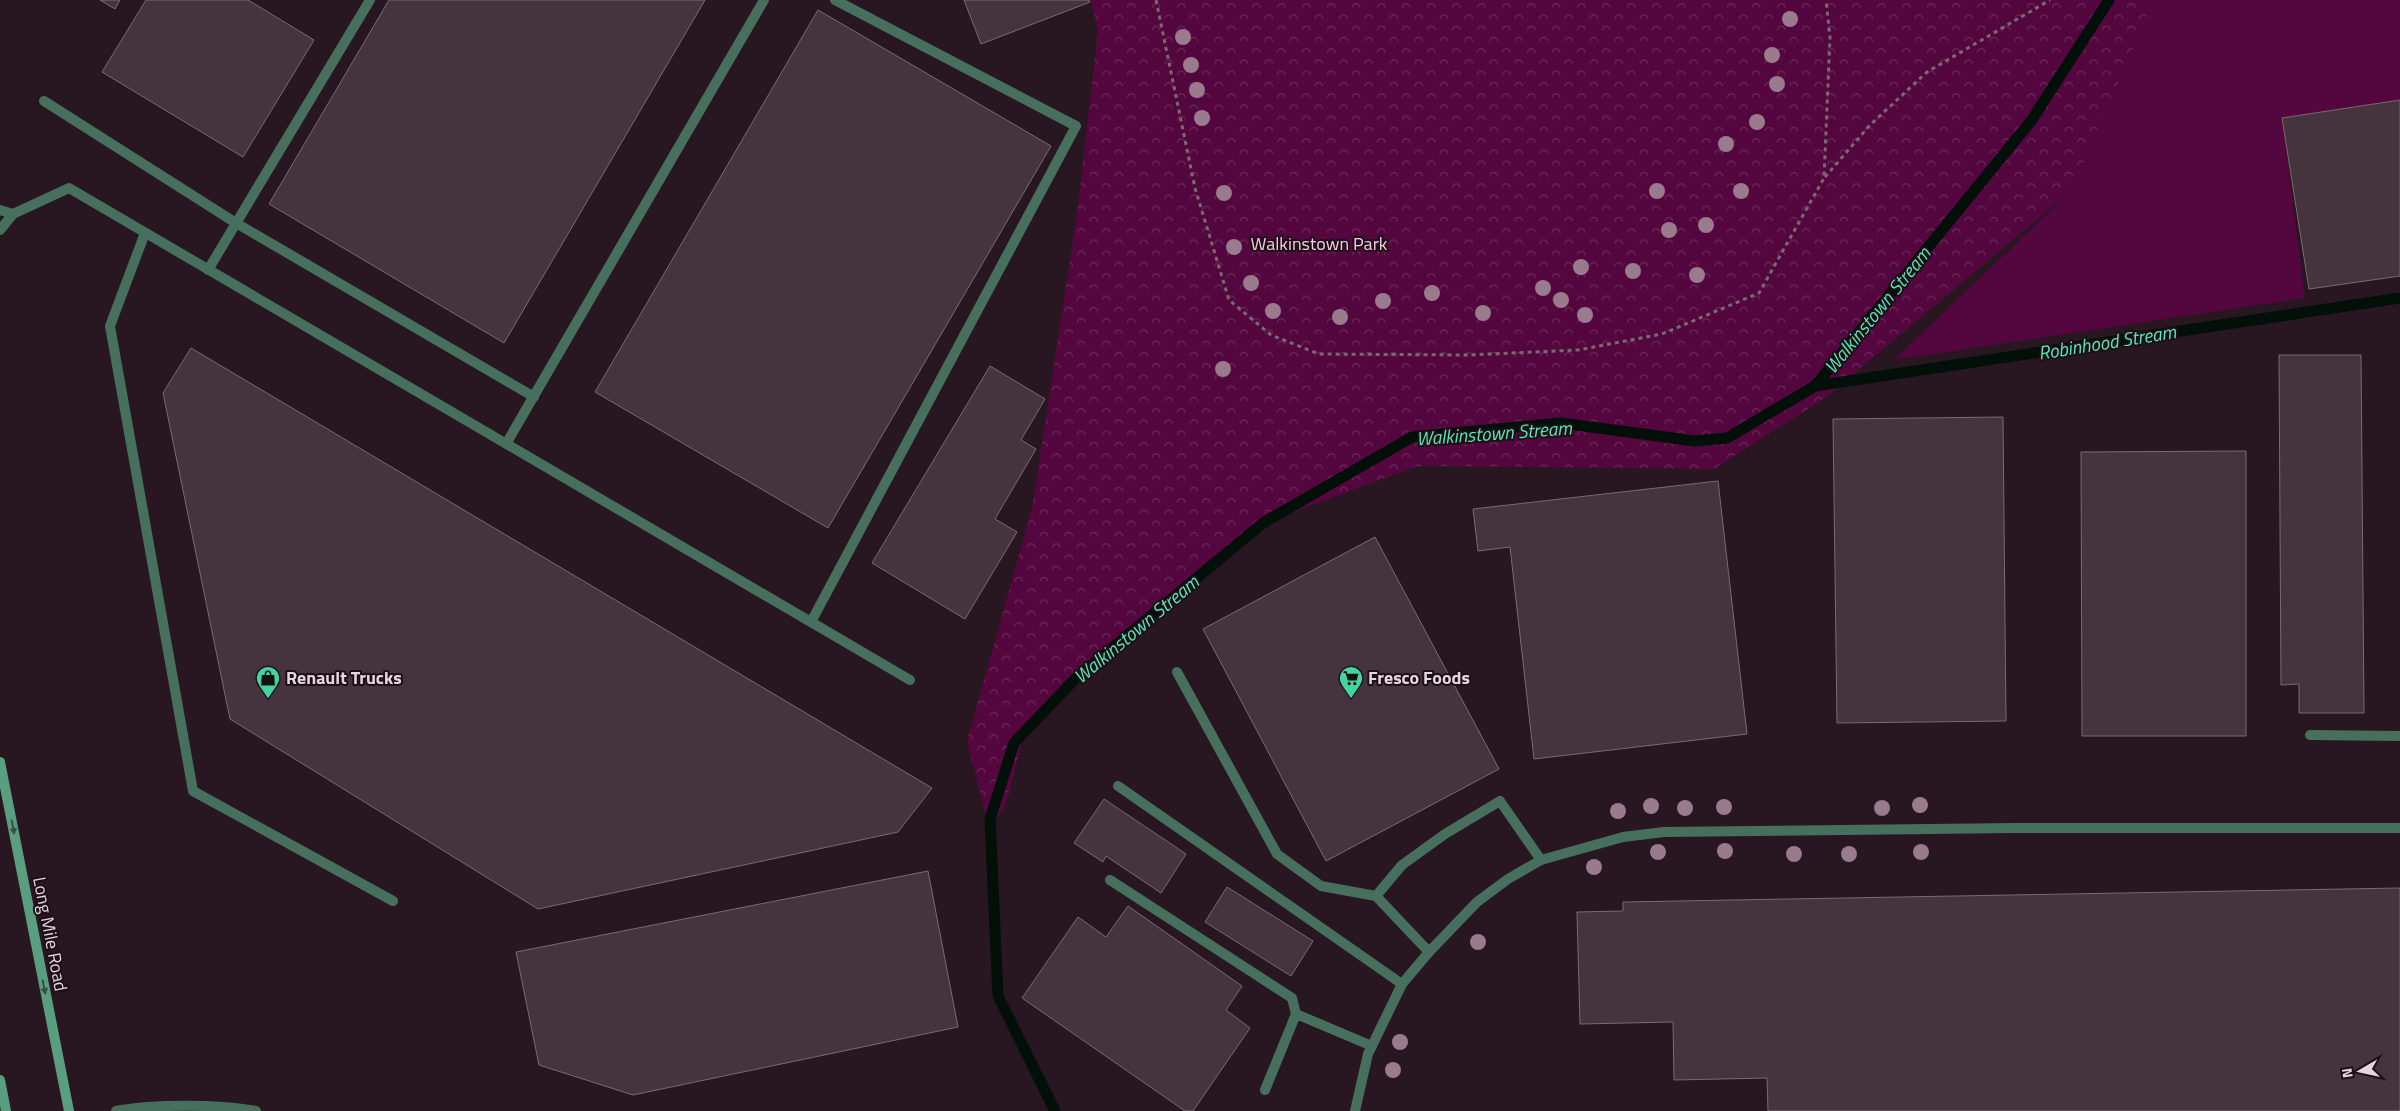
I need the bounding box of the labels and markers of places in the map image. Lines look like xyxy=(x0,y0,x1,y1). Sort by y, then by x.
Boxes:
place label: Renault Trucks xyxy=(286,664,402,691)
place label: Fresco Foods xyxy=(1368,664,1470,691)
shop icon: Renault Trucks xyxy=(255,665,281,699)
supermarket icon: Fresco Foods xyxy=(1338,665,1364,699)

